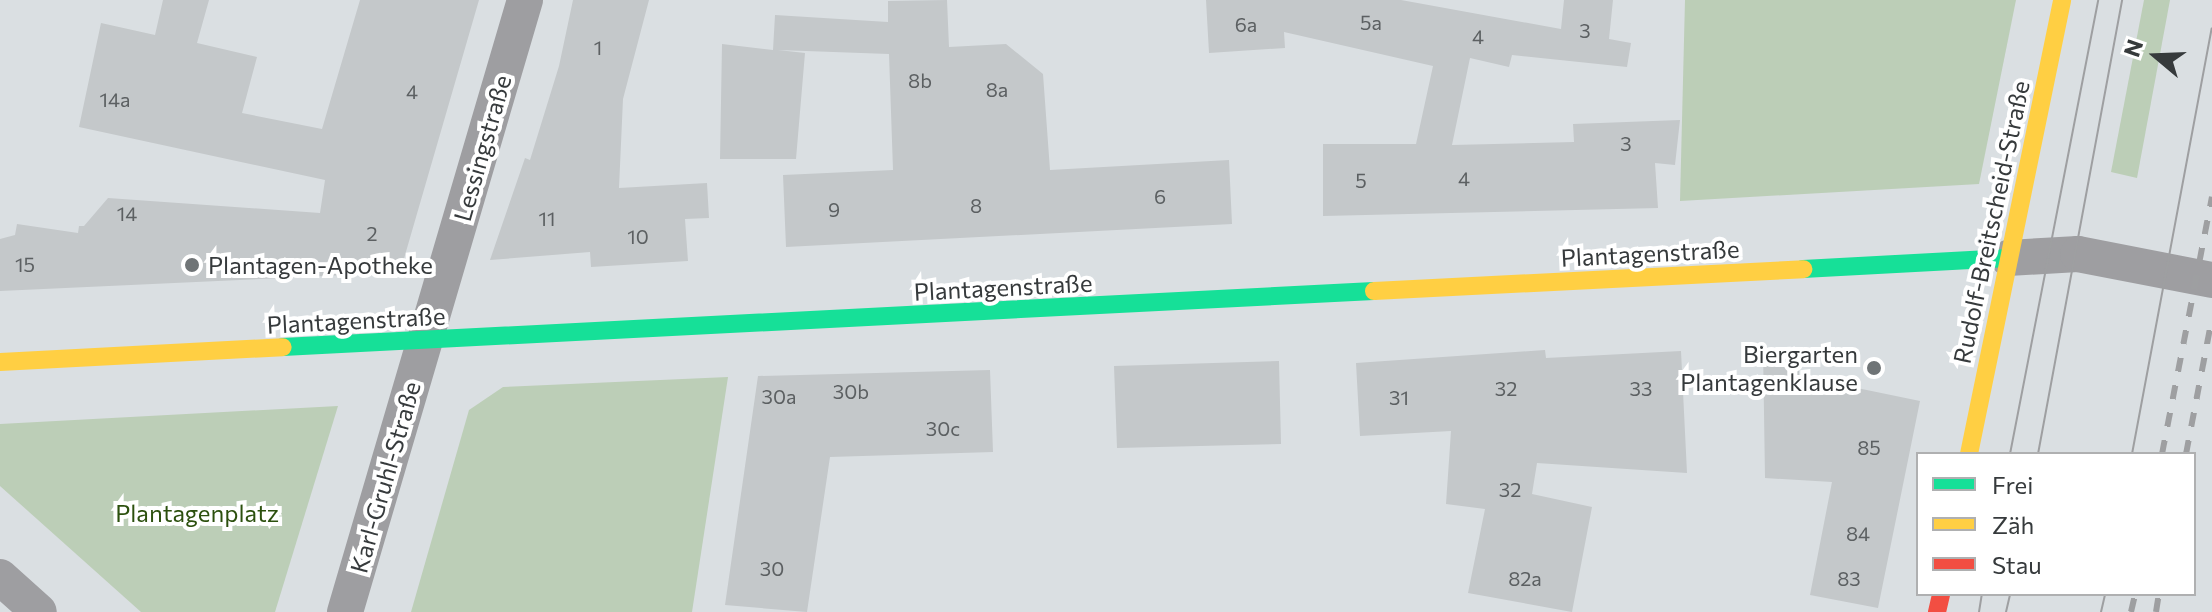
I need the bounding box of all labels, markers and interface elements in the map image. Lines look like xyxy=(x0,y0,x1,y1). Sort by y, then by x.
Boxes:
house number: 5a xyxy=(1360,10,1382,34)
house number: 6a xyxy=(1235,12,1257,36)
north arrow xyxy=(2116,16,2196,96)
house number: 3 xyxy=(1579,18,1591,42)
house number: 4 xyxy=(1472,24,1484,48)
house number: 1 xyxy=(594,35,602,59)
text: N xyxy=(2117,36,2148,60)
house number: 8b xyxy=(908,68,932,92)
street label: Lessingstraße xyxy=(447,71,517,225)
house number: 8a xyxy=(986,77,1008,101)
street label: Rudolf-Breitscheid-Straße xyxy=(1947,78,2035,366)
house number: 4 xyxy=(406,79,418,103)
house number: 14a xyxy=(99,87,131,111)
house number: 3 xyxy=(1620,131,1632,155)
house number: 4 xyxy=(1458,166,1470,190)
house number: 5 xyxy=(1355,168,1367,192)
house number: 6 xyxy=(1154,184,1166,208)
house number: 8 xyxy=(970,193,982,217)
house number: 9 xyxy=(828,197,840,221)
house number: 14 xyxy=(117,201,137,225)
house number: 11 xyxy=(538,206,556,230)
house number: 2 xyxy=(366,221,378,245)
house number: 10 xyxy=(627,224,649,248)
street label: Plantagenstraße xyxy=(1560,234,1740,272)
place label: Plantagen-Apotheke xyxy=(208,251,433,279)
house number: 15 xyxy=(15,252,35,276)
marker: Plantagen-Apotheke xyxy=(183,256,201,274)
street label: Plantagenstraße xyxy=(913,268,1093,306)
street label: Plantagenstraße xyxy=(266,301,446,339)
place label: Biergarten Plantagenklause xyxy=(1680,340,1858,396)
marker: Biergarten Plantagenklause xyxy=(1865,359,1883,377)
house number: 32 xyxy=(1495,376,1517,400)
house number: 33 xyxy=(1630,376,1652,400)
street label: Karl-Gruhl-Straße xyxy=(344,378,426,576)
house number: 30b xyxy=(833,379,869,403)
house number: 30a xyxy=(762,384,796,408)
house number: 31 xyxy=(1389,385,1409,409)
house number: 30c xyxy=(926,416,960,440)
house number: 85 xyxy=(1857,435,1881,459)
legend xyxy=(1916,452,2196,596)
text: Frei xyxy=(1992,470,2033,499)
house number: 32 xyxy=(1499,477,1521,501)
park label: Plantagenplatz xyxy=(115,499,279,527)
text: Zäh xyxy=(1992,510,2034,539)
house number: 84 xyxy=(1846,521,1870,545)
text: Stau xyxy=(1992,550,2042,579)
house number: 30 xyxy=(760,556,784,580)
house number: 82a xyxy=(1508,566,1542,590)
house number: 83 xyxy=(1837,566,1861,590)

